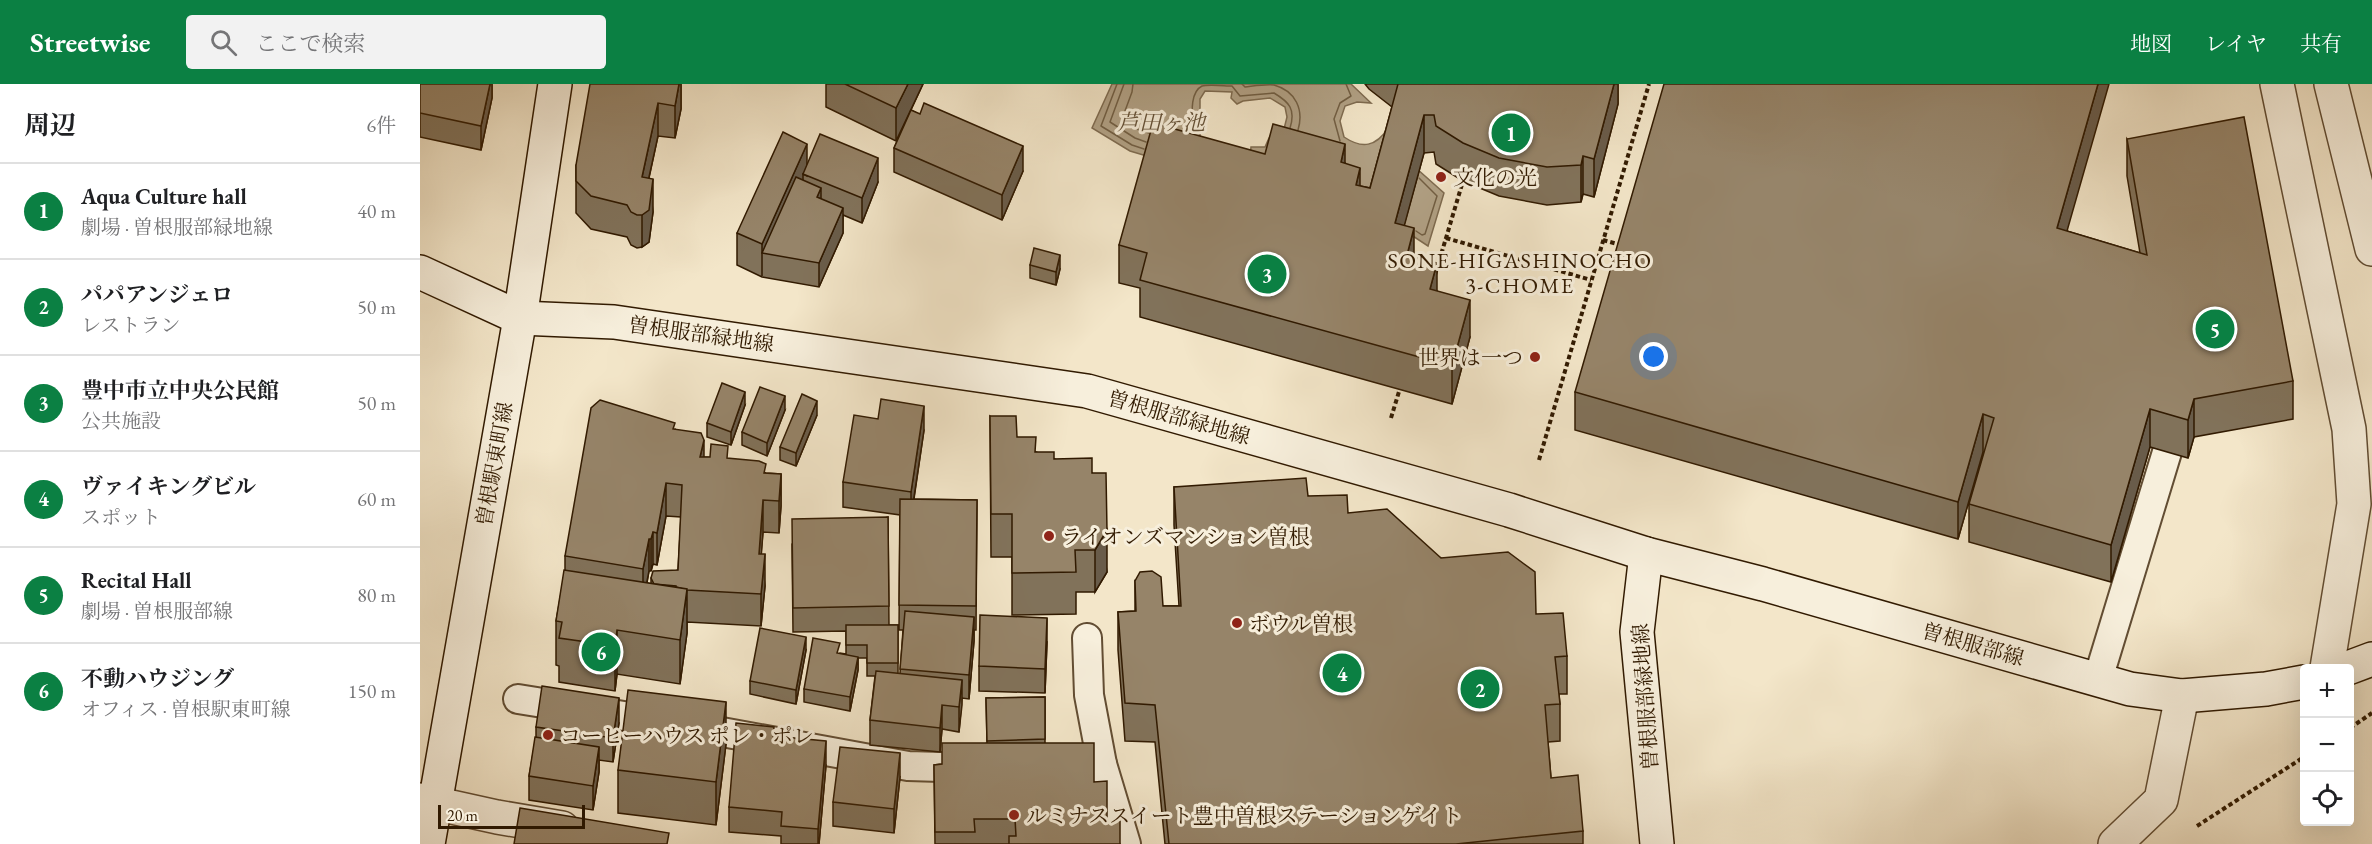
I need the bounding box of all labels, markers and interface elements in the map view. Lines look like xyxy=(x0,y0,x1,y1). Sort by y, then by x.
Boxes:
search box xyxy=(186,15,606,69)
text: Streetwise xyxy=(30,24,150,60)
icon: search xyxy=(207,26,240,59)
text: ここで検索 xyxy=(255,29,365,58)
text: 地図 xyxy=(2130,30,2172,57)
text: レイヤ xyxy=(2205,30,2267,57)
text: 共有 xyxy=(2300,30,2342,57)
text: 周辺 xyxy=(24,108,76,142)
water label: 芦田ヶ池 xyxy=(1117,108,1208,137)
pin: 1 xyxy=(1492,110,1530,156)
text: 6件 xyxy=(366,112,396,138)
place label: 文化の光 xyxy=(1453,164,1537,191)
marker: 文化の光 xyxy=(1434,170,1448,184)
text: Aqua Culture hall xyxy=(81,182,247,211)
text: 1 xyxy=(38,198,49,224)
text: 40 m xyxy=(357,198,396,224)
text: 劇場 · 曽根服部緑地線 xyxy=(81,214,273,240)
district label: SONE-HIGASHINOCHO 3-CHOME xyxy=(1388,246,1652,300)
pin: 3 xyxy=(1248,252,1286,297)
text: パパアンジェロ xyxy=(81,280,233,309)
text: 2 xyxy=(38,294,49,320)
text: 50 m xyxy=(357,294,396,320)
pin: 5 xyxy=(2196,306,2234,352)
street label: 曽根服部緑地線 xyxy=(626,310,776,358)
text: レストラン xyxy=(81,312,180,338)
your location xyxy=(1639,342,1668,371)
place label: 世界は一つ xyxy=(1418,344,1523,371)
marker: 世界は一つ xyxy=(1528,350,1542,364)
text: 豊中市立中央公民館 xyxy=(81,376,279,405)
street label: 曽根服部緑地線 xyxy=(1105,384,1253,450)
text: 3 xyxy=(38,390,49,416)
text: 50 m xyxy=(357,390,396,416)
street label: 曽根駅東町線 xyxy=(470,400,518,528)
text: 公共施設 xyxy=(81,408,161,434)
text: ヴァイキングビル xyxy=(81,472,256,501)
text: 4 xyxy=(38,486,49,512)
text: 60 m xyxy=(357,486,396,512)
text: スポット xyxy=(81,504,161,530)
place label: ライオンズマンション曽根 xyxy=(1061,523,1310,550)
marker: ライオンズマンション曽根 xyxy=(1042,529,1056,543)
text: Recital Hall xyxy=(81,566,192,595)
text: 5 xyxy=(38,582,49,608)
text: 80 m xyxy=(357,582,396,608)
text: 劇場 · 曽根服部線 xyxy=(81,598,233,624)
place label: ボウル曽根 xyxy=(1249,610,1353,637)
marker: ボウル曽根 xyxy=(1230,616,1244,630)
street label: 曽根服部線 xyxy=(1919,617,2027,671)
street label: 曽根服部緑地線 xyxy=(1626,623,1664,771)
pin: 6 xyxy=(582,630,621,674)
pin: 4 xyxy=(1322,650,1362,696)
text: 不動ハウジング xyxy=(81,664,234,693)
map controls xyxy=(2300,664,2354,826)
button: + xyxy=(2300,664,2354,718)
pin: 2 xyxy=(1460,666,1500,712)
text: 6 xyxy=(38,678,49,704)
text: 150 m xyxy=(348,678,396,704)
text: オフィス · 曽根駅東町線 xyxy=(81,696,291,722)
button: − xyxy=(2300,718,2354,772)
place label: コーヒーハウス ポレ・ポレ xyxy=(560,722,814,749)
marker: コーヒーハウス ポレ・ポレ xyxy=(541,728,555,742)
button: locate xyxy=(2300,772,2354,826)
scale bar xyxy=(438,802,585,830)
place label: ルミナススイート豊中曽根ステーションゲイト xyxy=(1026,802,1463,829)
text: 20 m xyxy=(447,805,478,826)
marker: ルミナススイート豊中曽根ステーションゲイト xyxy=(1007,808,1021,822)

